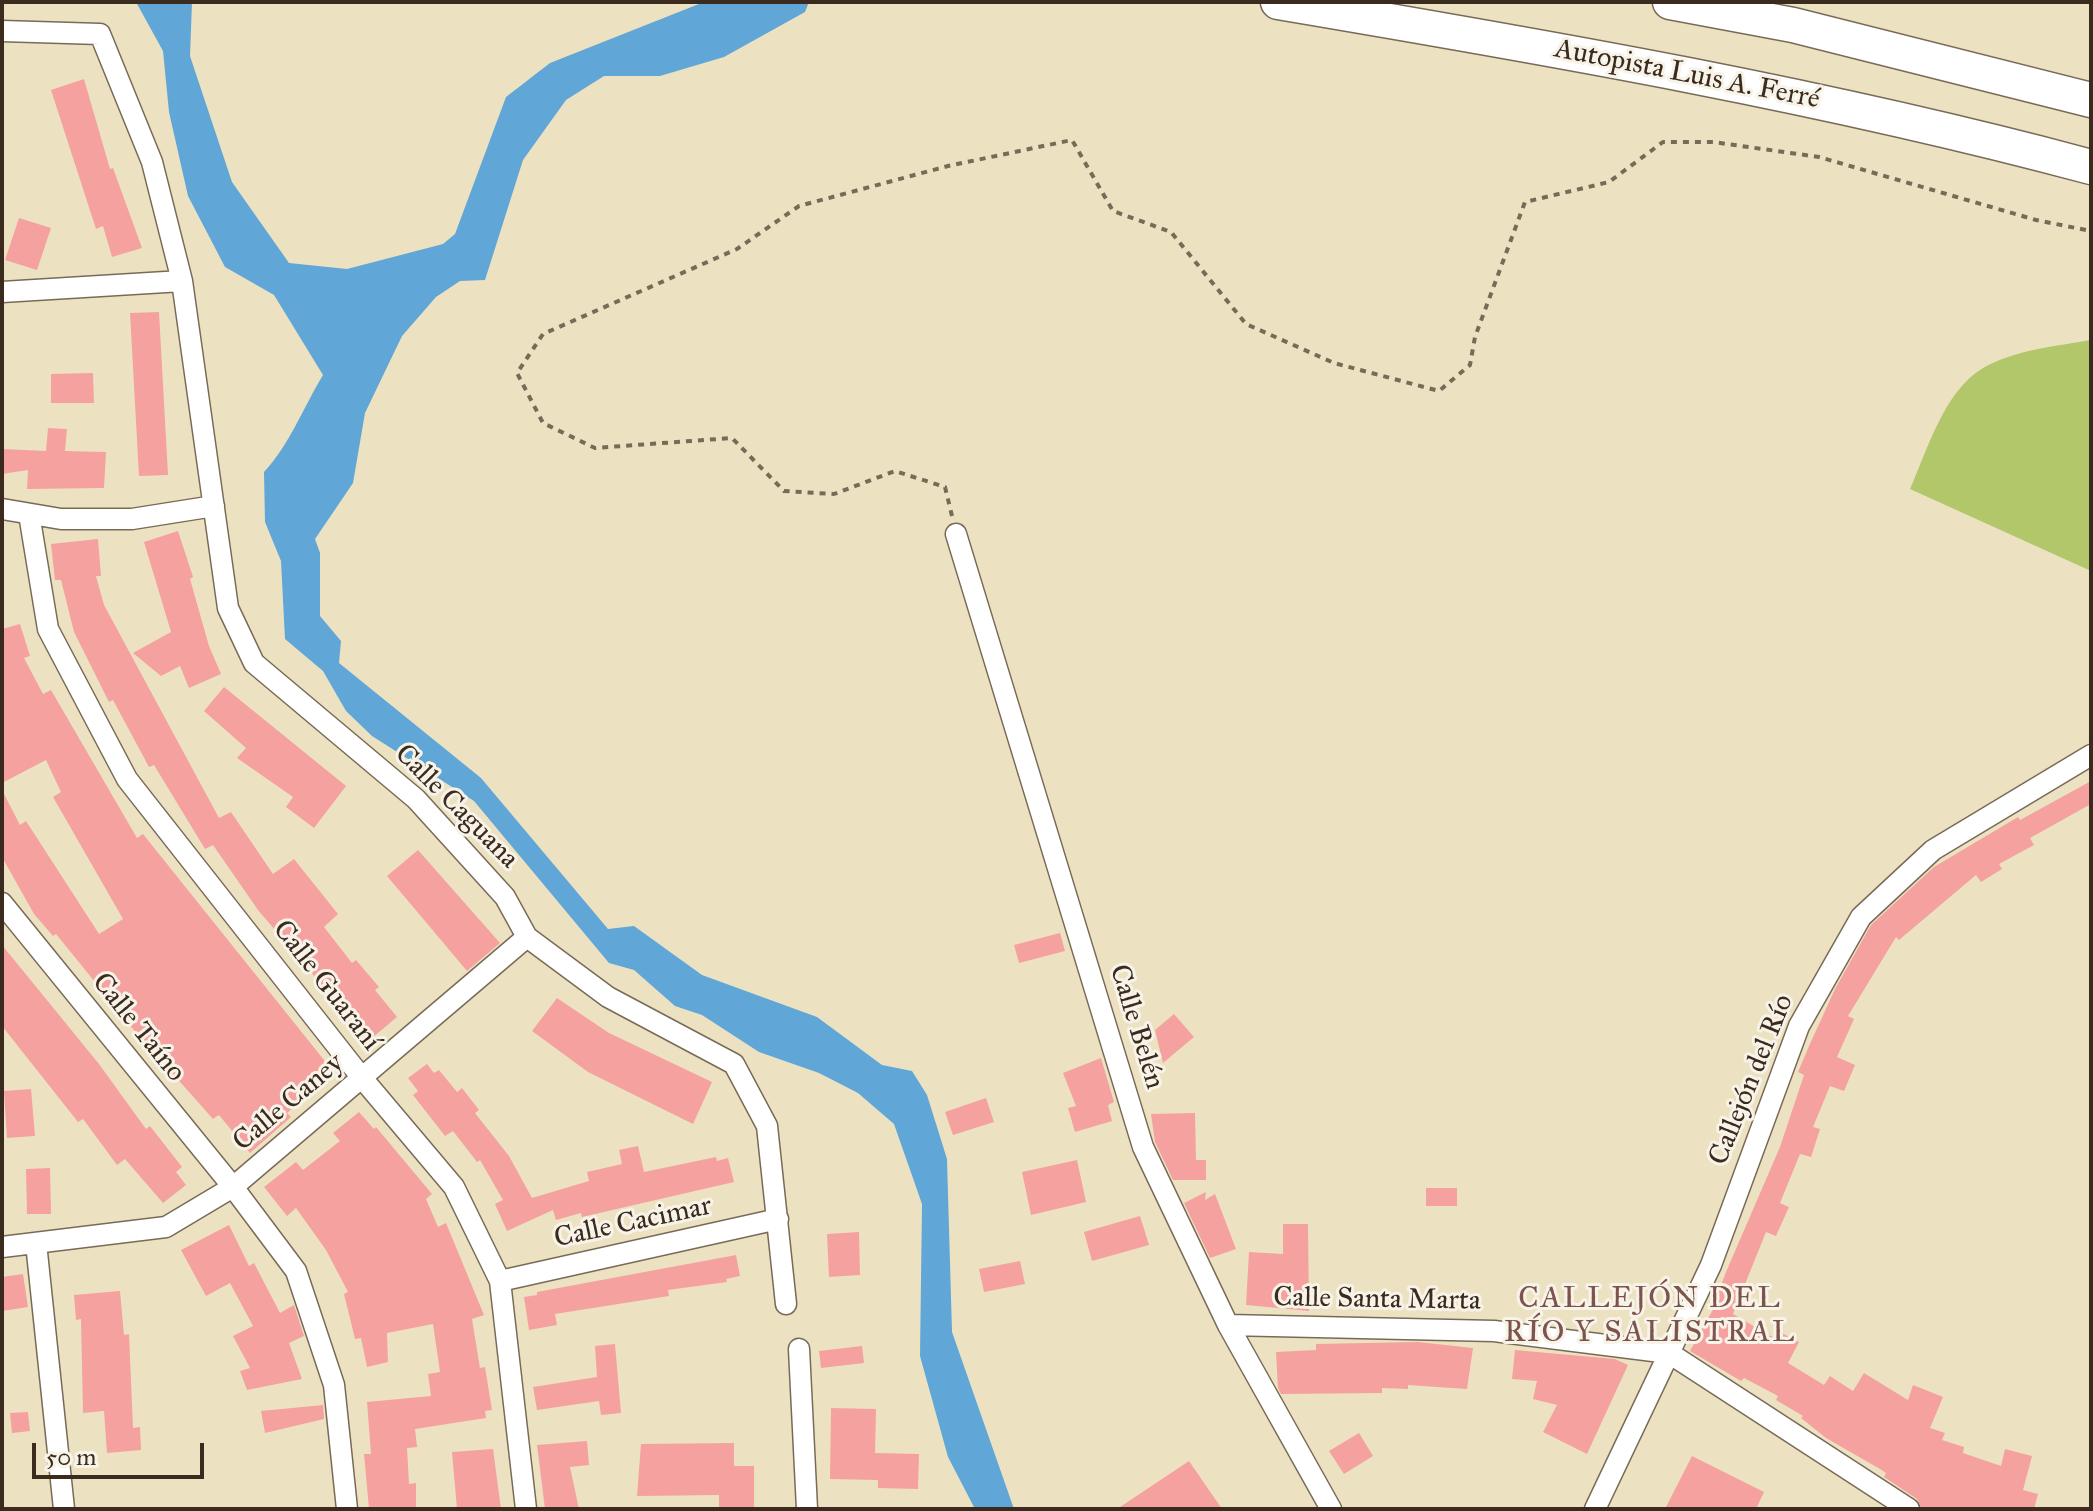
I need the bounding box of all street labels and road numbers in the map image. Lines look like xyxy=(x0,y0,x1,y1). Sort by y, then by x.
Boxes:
street label: Autopista Luis A. Ferré xyxy=(1552,33,1822,117)
street label: Calle Caguana xyxy=(387,738,525,876)
street label: Calle Guaraní xyxy=(265,914,387,1058)
street label: Calle Belén xyxy=(1101,961,1171,1093)
street label: Calle Taíno xyxy=(84,967,192,1089)
street label: Callejón del Río xyxy=(1703,990,1801,1170)
street label: Calle Caney xyxy=(227,1047,351,1159)
street label: Calle Cacimar xyxy=(551,1190,715,1256)
street label: Calle Santa Marta xyxy=(1273,1281,1481,1319)

